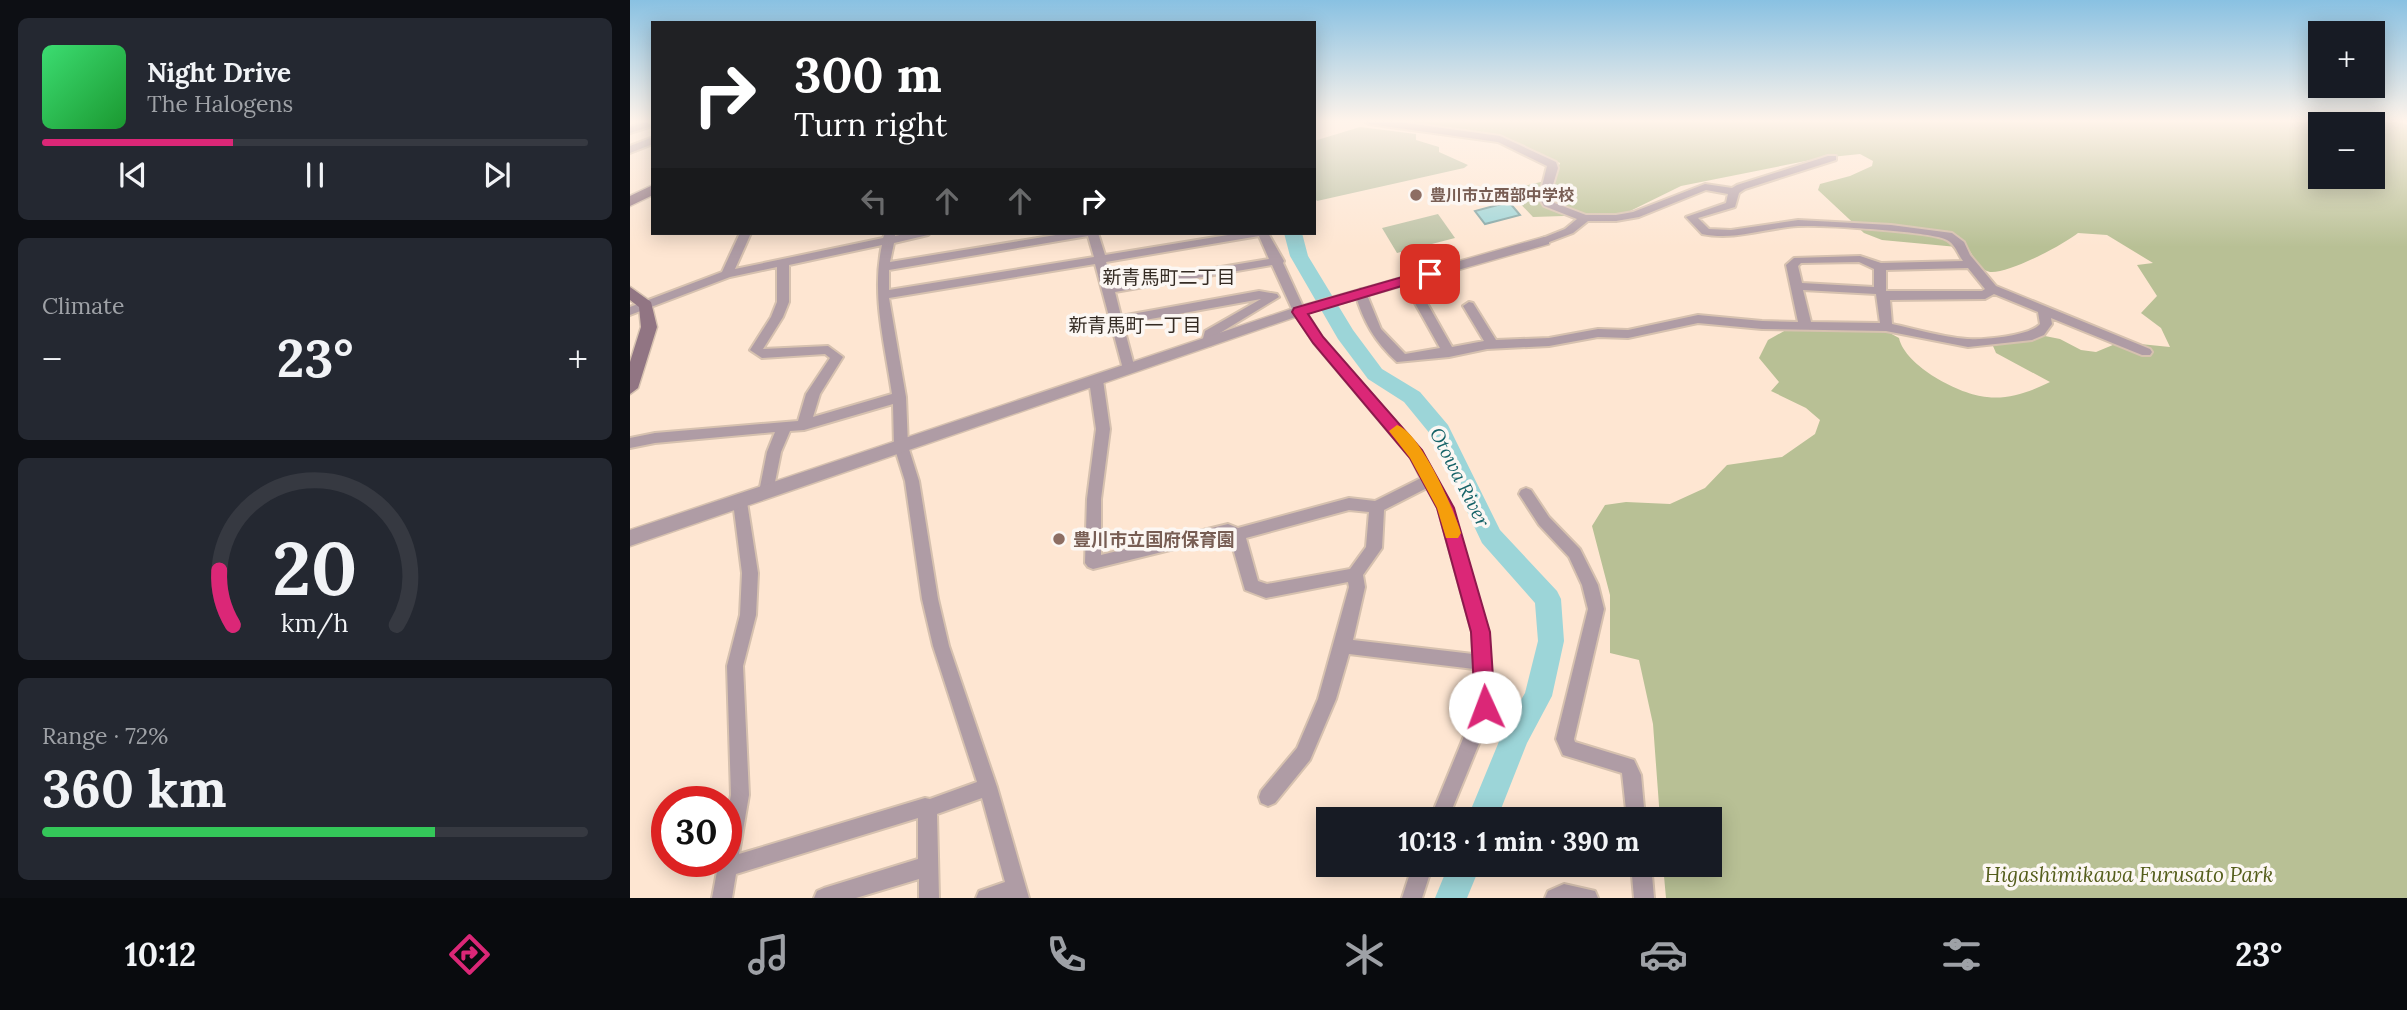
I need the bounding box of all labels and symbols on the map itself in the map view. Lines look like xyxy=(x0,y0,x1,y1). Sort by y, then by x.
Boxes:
place label: 豊川市立西部中学校 xyxy=(1430,185,1574,205)
marker: 豊川市立西部中学校 xyxy=(1408,187,1424,203)
pin xyxy=(1400,244,1460,304)
district label: 新青馬町二丁目 xyxy=(1102,265,1236,289)
district label: 新青馬町一丁目 xyxy=(1068,313,1202,337)
water label: Otowa River xyxy=(1425,423,1495,531)
place label: 豊川市立国府保育園 xyxy=(1073,528,1235,551)
marker: 豊川市立国府保育園 xyxy=(1051,531,1067,547)
position arrow xyxy=(1448,670,1522,744)
speed limit sign: 30 xyxy=(651,786,742,877)
park label: Higashimikawa Furusato Park xyxy=(1985,861,2274,888)

